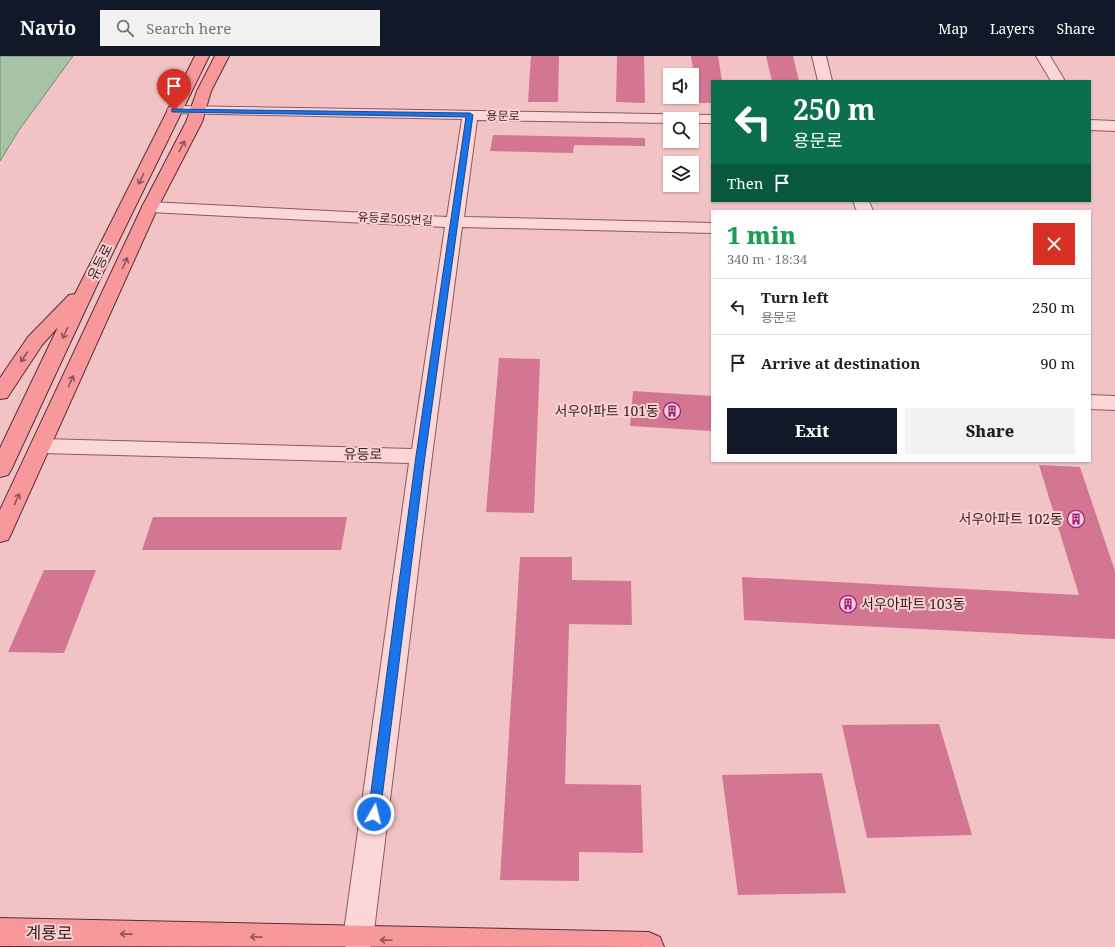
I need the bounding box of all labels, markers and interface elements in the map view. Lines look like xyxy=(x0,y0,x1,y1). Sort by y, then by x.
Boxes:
search box xyxy=(100,10,380,46)
text: Navio xyxy=(20,15,76,41)
icon: search xyxy=(114,17,136,39)
text: Search here xyxy=(146,18,231,38)
text: Map xyxy=(938,19,968,38)
text: Layers xyxy=(990,19,1035,38)
text: Share xyxy=(1057,19,1095,38)
map controls xyxy=(663,68,699,192)
button: sound xyxy=(663,68,699,104)
pin xyxy=(157,69,191,110)
icon: arrive xyxy=(163,75,185,97)
text: 250 m xyxy=(793,90,875,128)
icon: left xyxy=(727,96,779,148)
street label: 용문로 xyxy=(486,107,520,124)
button: search xyxy=(663,112,699,148)
text: 용문로 xyxy=(793,128,843,152)
one-way arrow xyxy=(179,140,186,152)
button: layers xyxy=(663,156,699,192)
one-way arrow xyxy=(137,172,144,184)
icon: arrive xyxy=(771,172,793,194)
text: Then xyxy=(727,173,763,193)
street label: 유등로505번길 xyxy=(357,208,433,229)
text: 1 min xyxy=(727,218,796,251)
button: close xyxy=(1033,223,1075,265)
street label: 유등로 xyxy=(83,240,117,283)
text: 340 m · 18:34 xyxy=(727,250,807,268)
one-way arrow xyxy=(122,257,129,269)
text: Turn left xyxy=(761,287,829,307)
icon: left xyxy=(727,296,749,318)
text: 250 m xyxy=(1032,297,1075,317)
text: 용문로 xyxy=(761,308,797,326)
one-way arrow xyxy=(61,327,68,339)
one-way arrow xyxy=(20,351,28,362)
icon: arrive xyxy=(727,352,749,374)
text: Arrive at destination xyxy=(761,353,920,373)
text: 90 m xyxy=(1040,353,1075,373)
one-way arrow xyxy=(68,375,75,387)
place label: 서우아파트 101동 xyxy=(555,401,659,420)
building icon: 서우아파트 101동 xyxy=(662,401,682,421)
button: Exit xyxy=(727,408,897,454)
button: Share xyxy=(905,408,1075,454)
street label: 유등로 xyxy=(344,444,383,463)
one-way arrow xyxy=(14,493,21,505)
place label: 서우아파트 102동 xyxy=(959,509,1063,528)
building icon: 서우아파트 102동 xyxy=(1066,509,1086,529)
building icon: 서우아파트 103동 xyxy=(838,594,858,614)
place label: 서우아파트 103동 xyxy=(861,594,966,613)
position arrow xyxy=(353,793,395,835)
street label: 계룡로 xyxy=(25,921,73,944)
one-way arrow xyxy=(120,930,133,938)
one-way arrow xyxy=(250,933,263,941)
one-way arrow xyxy=(380,936,393,944)

